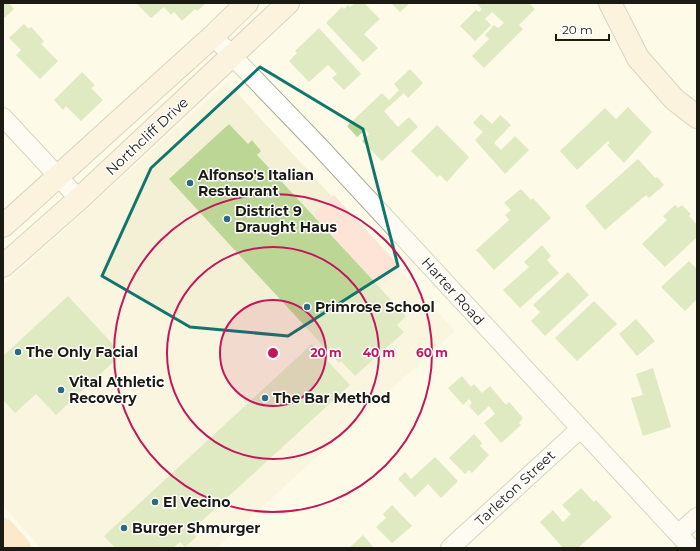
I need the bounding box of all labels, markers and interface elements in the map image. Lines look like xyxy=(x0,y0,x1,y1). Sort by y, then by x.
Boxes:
scale bar xyxy=(556,16,609,42)
text: 20 m xyxy=(562,22,593,37)
street label: Northcliff Drive xyxy=(102,93,192,179)
place label: Alfonso's Italian Restaurant xyxy=(197,166,314,200)
marker: Alfonso's Italian Restaurant xyxy=(185,178,195,188)
place label: District 9 Draught Haus xyxy=(235,202,337,236)
marker: District 9 Draught Haus xyxy=(222,214,232,224)
street label: Harter Road xyxy=(418,253,488,329)
place label: Primrose School xyxy=(315,298,435,316)
marker: Primrose School xyxy=(302,302,312,312)
place label: The Only Facial xyxy=(26,343,138,361)
text: 20 m xyxy=(310,345,342,360)
text: 40 m xyxy=(363,345,395,360)
text: 60 m xyxy=(416,345,448,360)
centre of rings xyxy=(266,346,280,360)
marker: The Only Facial xyxy=(13,347,23,357)
place label: Vital Athletic Recovery xyxy=(68,373,165,407)
marker: Vital Athletic Recovery xyxy=(56,385,66,395)
place label: The Bar Method xyxy=(273,389,390,407)
marker: The Bar Method xyxy=(260,393,270,403)
street label: Tarleton Street xyxy=(471,446,559,530)
place label: El Vecino xyxy=(163,493,230,511)
marker: El Vecino xyxy=(150,497,160,507)
place label: Burger Shmurger xyxy=(132,519,260,537)
marker: Burger Shmurger xyxy=(119,523,129,533)

